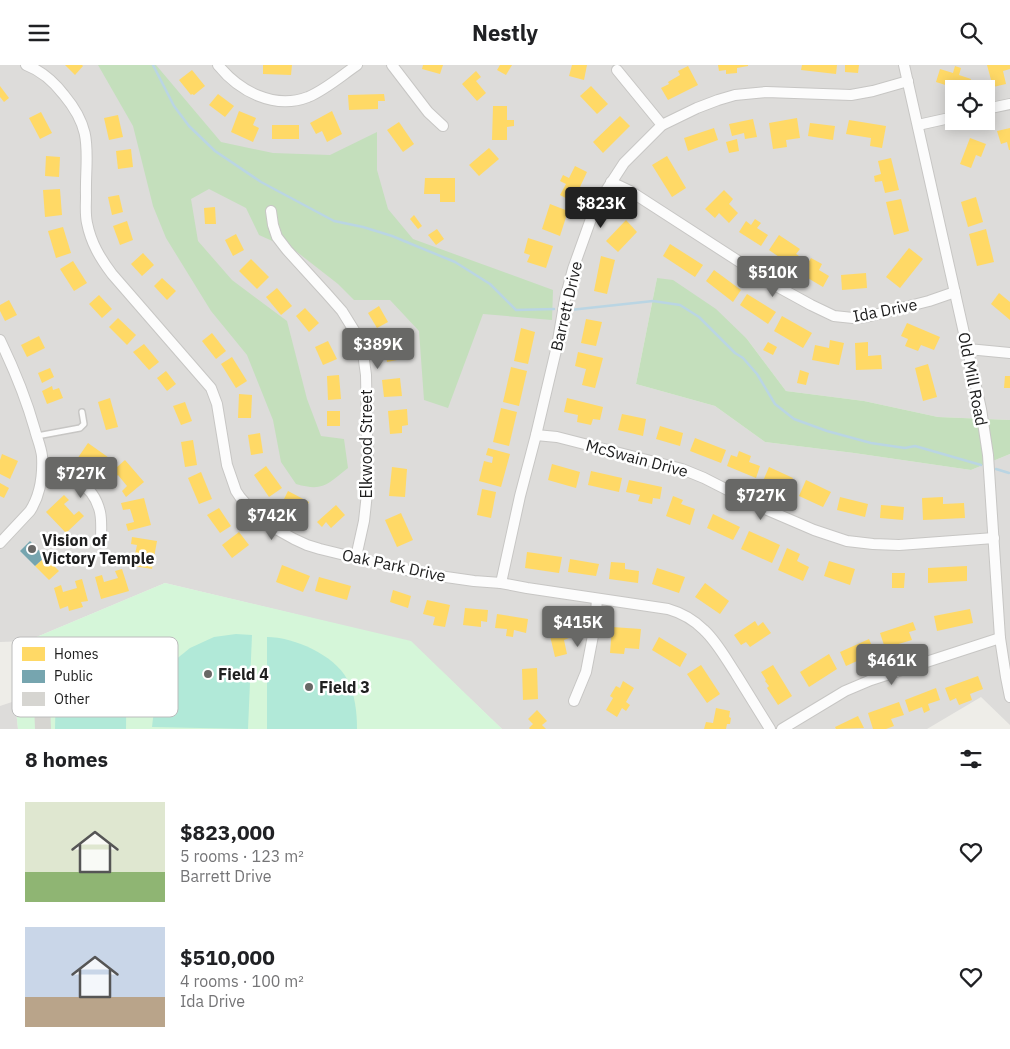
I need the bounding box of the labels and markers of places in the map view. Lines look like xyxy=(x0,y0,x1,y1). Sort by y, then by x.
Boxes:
pin: $823K xyxy=(566,186,636,229)
pin: $510K xyxy=(738,255,808,298)
pin: $389K xyxy=(343,327,413,370)
pin: $727K xyxy=(46,457,116,499)
pin: $727K xyxy=(726,479,796,521)
pin: $742K xyxy=(237,499,307,541)
place label: Vision of Victory Temple xyxy=(42,530,154,568)
marker: Vision of Victory Temple xyxy=(26,543,38,555)
pin: $415K xyxy=(543,605,613,648)
pin: $461K xyxy=(857,643,927,686)
place label: Field 4 xyxy=(218,664,269,684)
marker: Field 4 xyxy=(202,668,214,680)
place label: Field 3 xyxy=(319,677,370,697)
marker: Field 3 xyxy=(303,681,315,693)

